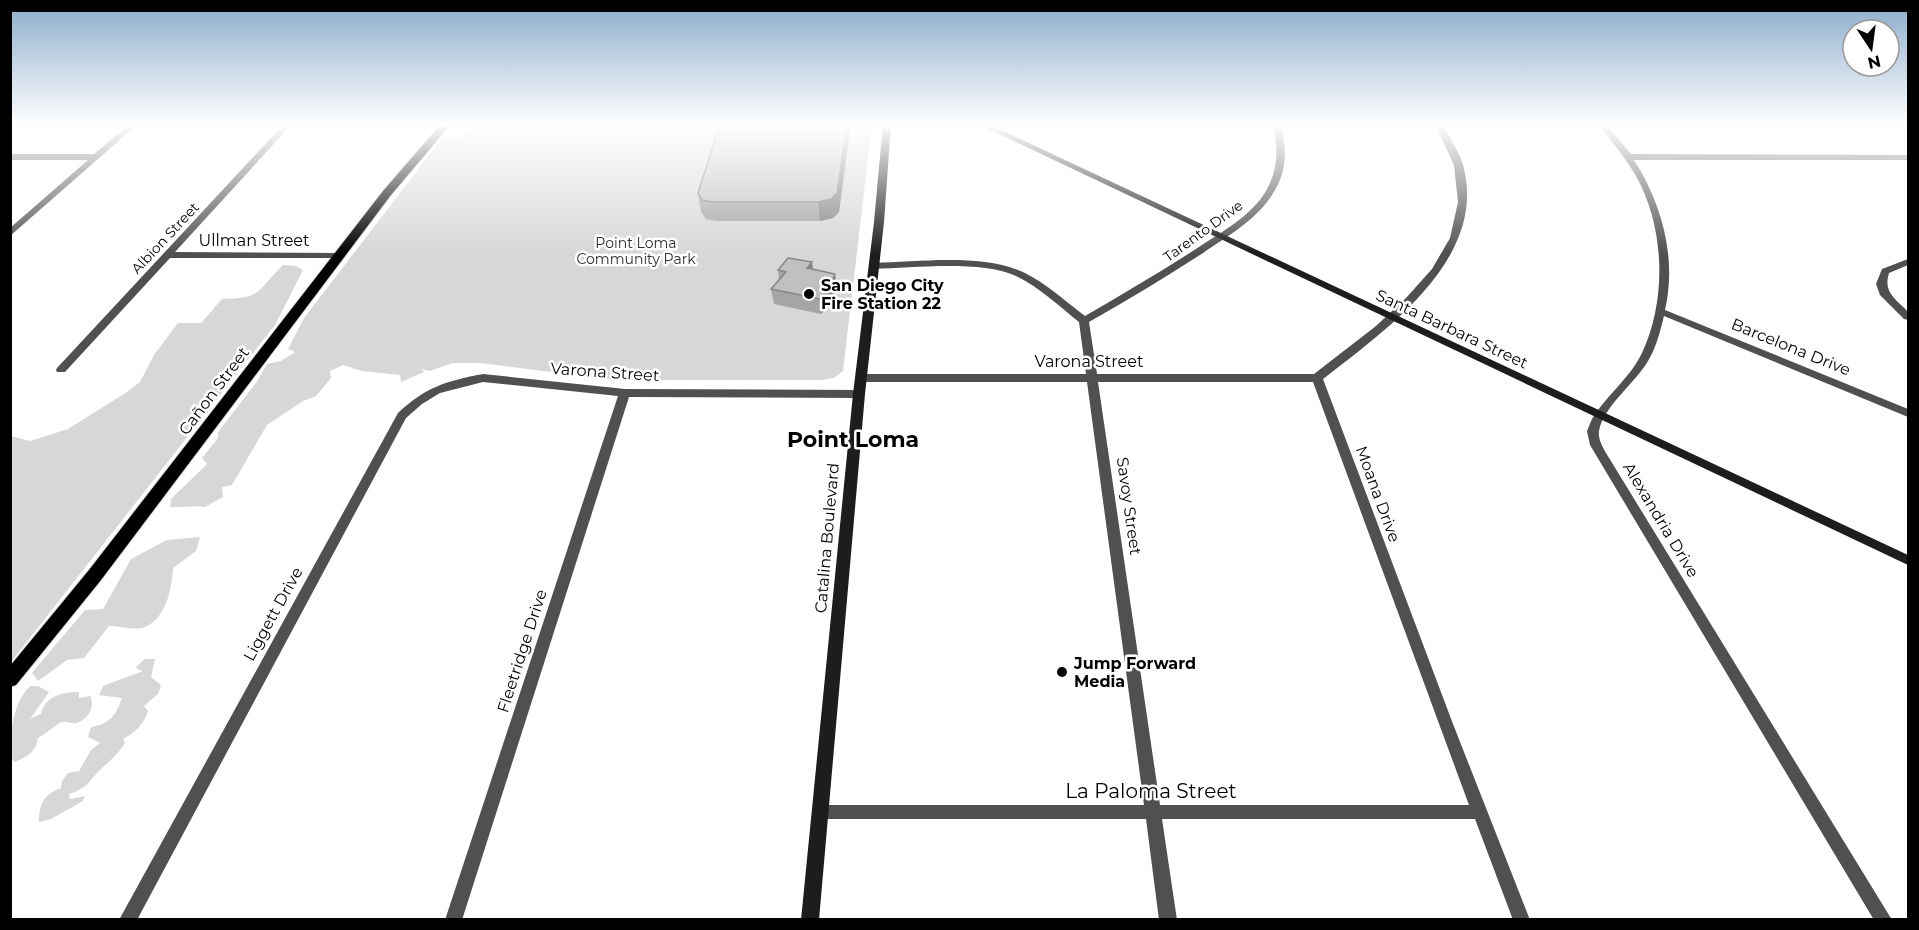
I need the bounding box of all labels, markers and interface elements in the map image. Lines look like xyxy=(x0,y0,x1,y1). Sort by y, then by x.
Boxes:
north arrow xyxy=(1841,18,1901,78)
text: N xyxy=(1866,51,1883,73)
street label: Tarento Drive xyxy=(1160,196,1246,266)
street label: Albion Street xyxy=(127,198,203,278)
street label: Ullman Street xyxy=(198,231,310,250)
park label: Point Loma Community Park xyxy=(576,234,696,268)
place label: San Diego City Fire Station 22 xyxy=(821,276,944,313)
street label: Santa Barbara Street xyxy=(1373,285,1532,373)
marker: San Diego City Fire Station 22 xyxy=(802,287,816,301)
street label: Barcelona Drive xyxy=(1729,314,1853,380)
street label: Cañon Street xyxy=(175,343,253,439)
street label: Varona Street xyxy=(1035,352,1144,371)
street label: Varona Street xyxy=(550,359,660,385)
district label: Point Loma xyxy=(787,426,919,453)
street label: Moana Drive xyxy=(1352,443,1404,545)
street label: Savoy Street xyxy=(1113,456,1145,557)
street label: Alexandria Drive xyxy=(1619,459,1703,581)
street label: Catalina Boulevard xyxy=(811,462,843,614)
street label: Liggett Drive xyxy=(239,564,307,664)
street label: Fleetridge Drive xyxy=(493,587,551,715)
place label: Jump Forward Media xyxy=(1073,654,1196,691)
marker: Jump Forward Media xyxy=(1055,665,1069,679)
street label: La Paloma Street xyxy=(1065,779,1237,803)

